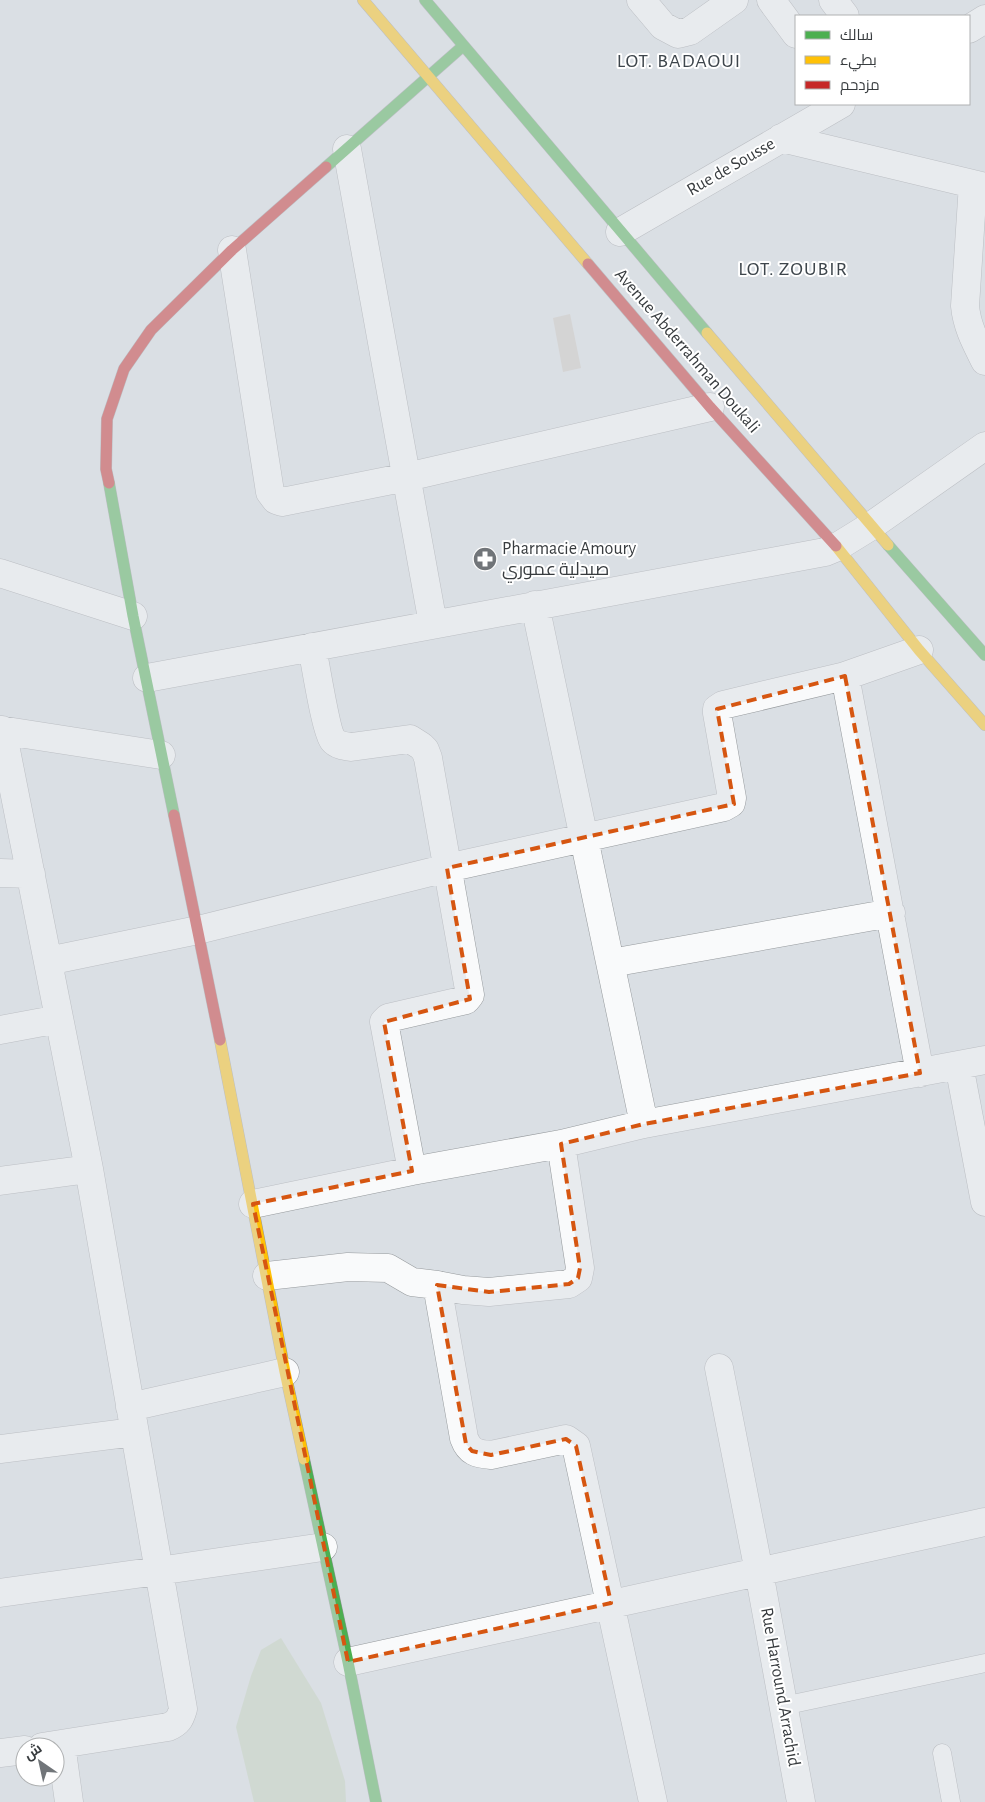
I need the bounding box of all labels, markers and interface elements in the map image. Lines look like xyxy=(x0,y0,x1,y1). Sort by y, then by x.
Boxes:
legend xyxy=(795,15,970,105)
text: سالك xyxy=(840,28,873,43)
district label: LOT. BADAOUI xyxy=(617,51,741,71)
text: بطيء xyxy=(840,53,877,72)
text: مزدحم xyxy=(840,78,880,95)
street label: Rue de Sousse xyxy=(684,135,778,199)
district label: LOT. ZOUBIR xyxy=(738,259,848,279)
street label: Avenue Abderrahman Doukali xyxy=(611,265,763,437)
place label: Pharmacie Amoury صيدلية عموري xyxy=(502,540,636,583)
pharmacy icon: Pharmacie Amoury صيدلية عموري xyxy=(472,546,498,572)
street label: Rue Harround Arrachid xyxy=(757,1606,803,1768)
north arrow xyxy=(15,1737,65,1787)
text: ش xyxy=(21,1740,45,1764)

